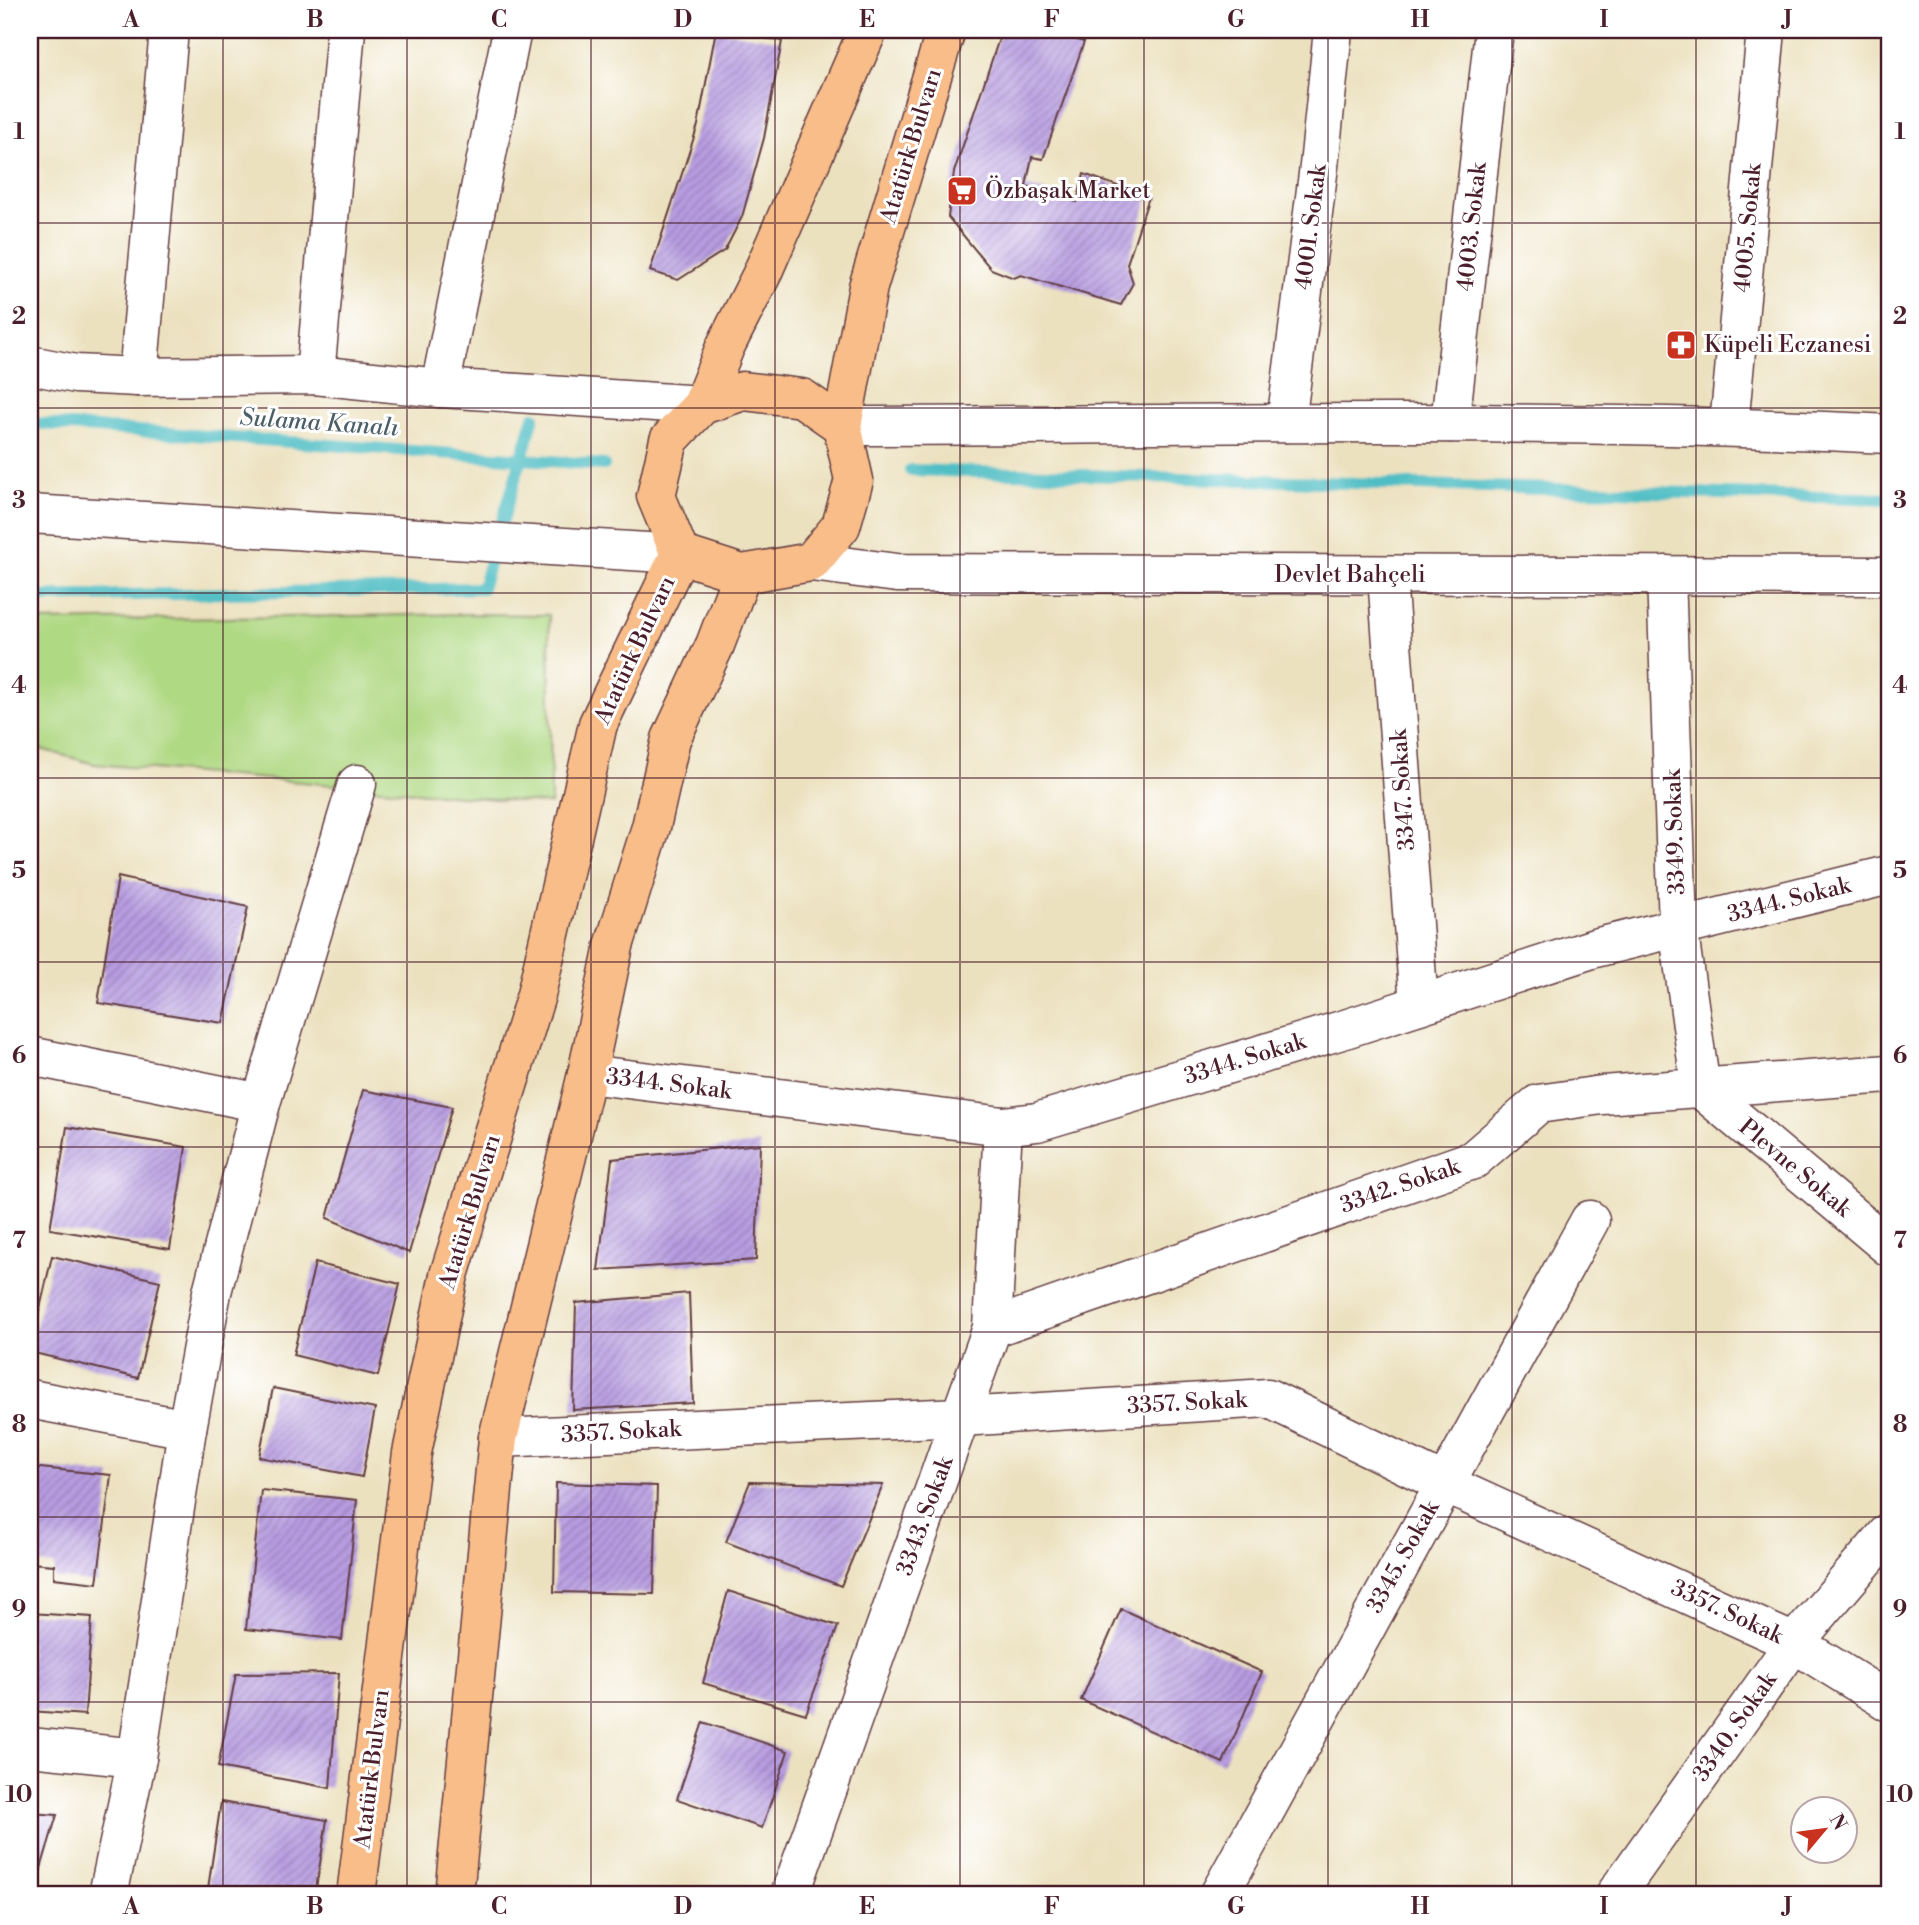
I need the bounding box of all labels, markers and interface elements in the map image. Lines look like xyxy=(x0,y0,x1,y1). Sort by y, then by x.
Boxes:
text: A xyxy=(122,6,140,34)
text: B xyxy=(306,6,324,34)
text: C xyxy=(491,6,507,34)
text: D xyxy=(674,6,692,34)
text: E xyxy=(859,6,875,34)
text: F xyxy=(1044,6,1060,34)
text: G xyxy=(1227,6,1245,34)
text: H xyxy=(1411,6,1430,34)
text: I xyxy=(1600,6,1609,34)
text: J xyxy=(1781,6,1793,34)
street label: Atatürk Bulvarı xyxy=(874,65,948,228)
text: 1 xyxy=(13,118,25,146)
text: 1 xyxy=(1894,118,1906,146)
street label: 4003. Sokak xyxy=(1451,160,1493,293)
street label: 4005. Sokak xyxy=(1728,161,1768,294)
street label: 4001. Sokak xyxy=(1289,162,1333,291)
supermarket icon: Özbaşak Market xyxy=(945,174,979,208)
place label: Özbaşak Market xyxy=(985,175,1150,205)
text: 2 xyxy=(12,303,26,331)
text: 2 xyxy=(1893,303,1907,331)
pharmacy icon: Küpeli Eczanesi xyxy=(1664,328,1698,362)
place label: Küpeli Eczanesi xyxy=(1704,331,1871,359)
water label: Sulama Kanalı xyxy=(239,402,400,444)
text: 3 xyxy=(12,487,26,515)
text: 3 xyxy=(1893,487,1907,515)
street label: Devlet Bahçeli xyxy=(1274,561,1426,589)
street label: Atatürk Bulvarı xyxy=(588,571,682,730)
text: 4 xyxy=(11,672,27,700)
text: 4 xyxy=(1892,672,1908,700)
street label: 3347. Sokak xyxy=(1385,727,1421,852)
street label: 3349. Sokak xyxy=(1659,768,1691,895)
text: 5 xyxy=(12,857,26,885)
text: 5 xyxy=(1893,857,1907,885)
street label: 3344. Sokak xyxy=(1724,871,1854,929)
street label: 3344. Sokak xyxy=(1181,1027,1310,1091)
text: 6 xyxy=(12,1042,26,1070)
text: 6 xyxy=(1893,1042,1907,1070)
street label: 3344. Sokak xyxy=(605,1062,734,1106)
street label: Plevne Sokak xyxy=(1733,1113,1858,1224)
street label: Atatürk Bulvarı xyxy=(433,1131,507,1294)
street label: 3342. Sokak xyxy=(1336,1152,1465,1220)
text: 7 xyxy=(12,1227,26,1255)
text: 7 xyxy=(1893,1227,1907,1255)
street label: 3357. Sokak xyxy=(1126,1386,1249,1420)
text: 8 xyxy=(12,1411,26,1439)
text: 8 xyxy=(1893,1411,1907,1439)
street label: 3357. Sokak xyxy=(560,1415,683,1449)
street label: 3343. Sokak xyxy=(891,1452,960,1579)
street label: 3345. Sokak xyxy=(1361,1495,1446,1618)
street label: 3357. Sokak xyxy=(1666,1574,1788,1651)
text: 9 xyxy=(12,1596,26,1624)
text: 9 xyxy=(1893,1596,1907,1624)
street label: 3340. Sokak xyxy=(1687,1666,1783,1787)
street label: Atatürk Bulvarı xyxy=(348,1688,396,1851)
text: 10 xyxy=(5,1781,33,1809)
text: 10 xyxy=(1886,1781,1914,1809)
north arrow xyxy=(1790,1796,1860,1866)
text: N xyxy=(1824,1810,1852,1835)
text: A xyxy=(122,1893,140,1921)
text: B xyxy=(306,1893,324,1921)
text: C xyxy=(491,1893,507,1921)
text: D xyxy=(674,1893,692,1921)
text: E xyxy=(859,1893,875,1921)
text: F xyxy=(1044,1893,1060,1921)
text: G xyxy=(1227,1893,1245,1921)
text: H xyxy=(1411,1893,1430,1921)
text: I xyxy=(1600,1893,1609,1921)
text: J xyxy=(1781,1893,1793,1921)

